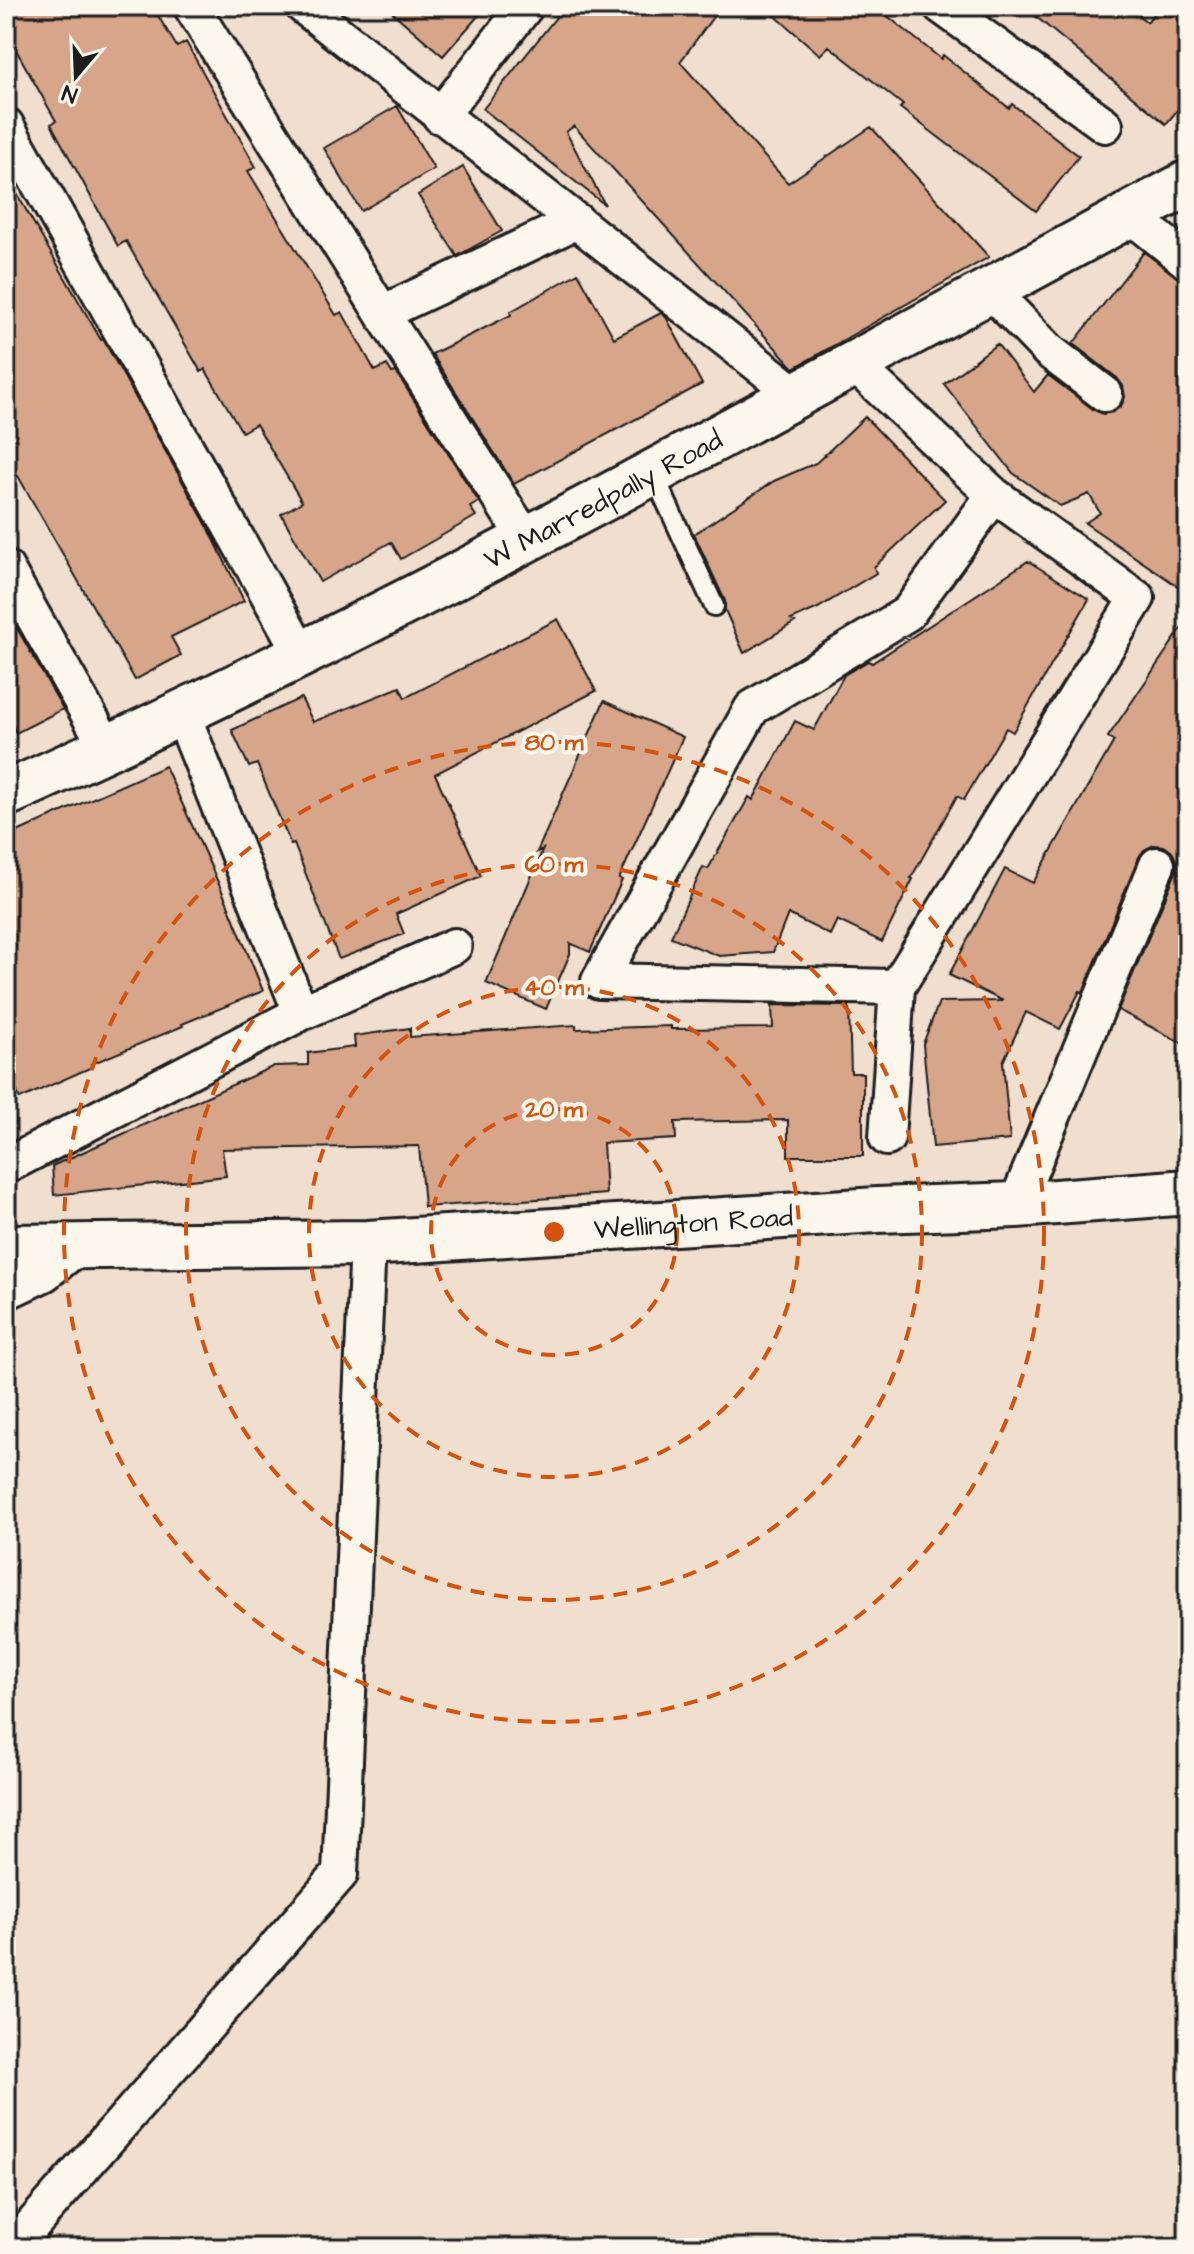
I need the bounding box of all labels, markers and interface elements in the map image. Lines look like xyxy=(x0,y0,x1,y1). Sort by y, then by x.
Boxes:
north arrow xyxy=(36,36,116,116)
text: N xyxy=(58,77,82,110)
street label: W Marredpally Road xyxy=(477,421,730,579)
text: 80 m xyxy=(525,726,584,760)
text: 60 m xyxy=(525,848,584,882)
text: 40 m xyxy=(524,971,584,1005)
text: 20 m xyxy=(524,1093,583,1127)
street label: Wellington Road xyxy=(593,1197,794,1249)
centre of rings xyxy=(540,1218,568,1246)

